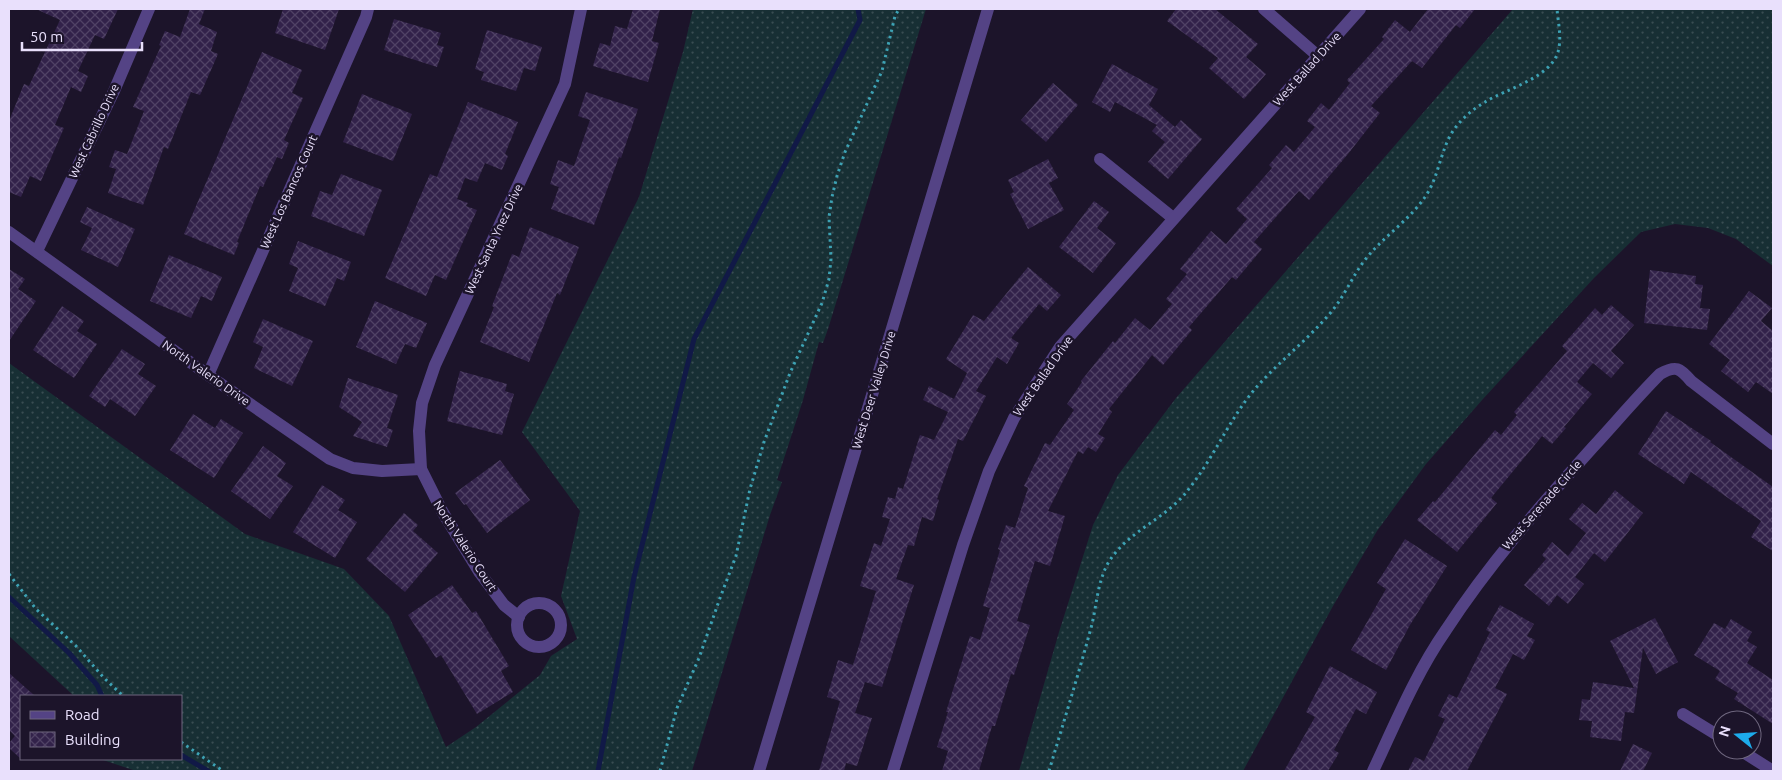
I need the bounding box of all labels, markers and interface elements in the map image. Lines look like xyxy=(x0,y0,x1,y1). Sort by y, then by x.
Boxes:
scale bar xyxy=(22,20,142,52)
text: 50 m xyxy=(30,28,63,45)
street label: West Ballad Drive xyxy=(1270,29,1343,108)
street label: West Cabrillo Drive xyxy=(66,82,121,180)
street label: West Los Bancos Court xyxy=(258,133,320,251)
street label: West Santa Ynez Drive xyxy=(462,182,525,296)
street label: West Deer Valley Drive xyxy=(849,329,898,450)
street label: West Ballad Drive xyxy=(1010,333,1075,418)
street label: North Valerio Drive xyxy=(160,338,252,408)
street label: West Serenade Circle xyxy=(1499,457,1584,552)
street label: North Valerio Court xyxy=(431,498,500,594)
legend xyxy=(20,695,182,760)
text: Road xyxy=(65,706,100,723)
north arrow xyxy=(1712,710,1762,760)
text: N xyxy=(1715,724,1734,739)
text: Building xyxy=(65,731,120,748)

